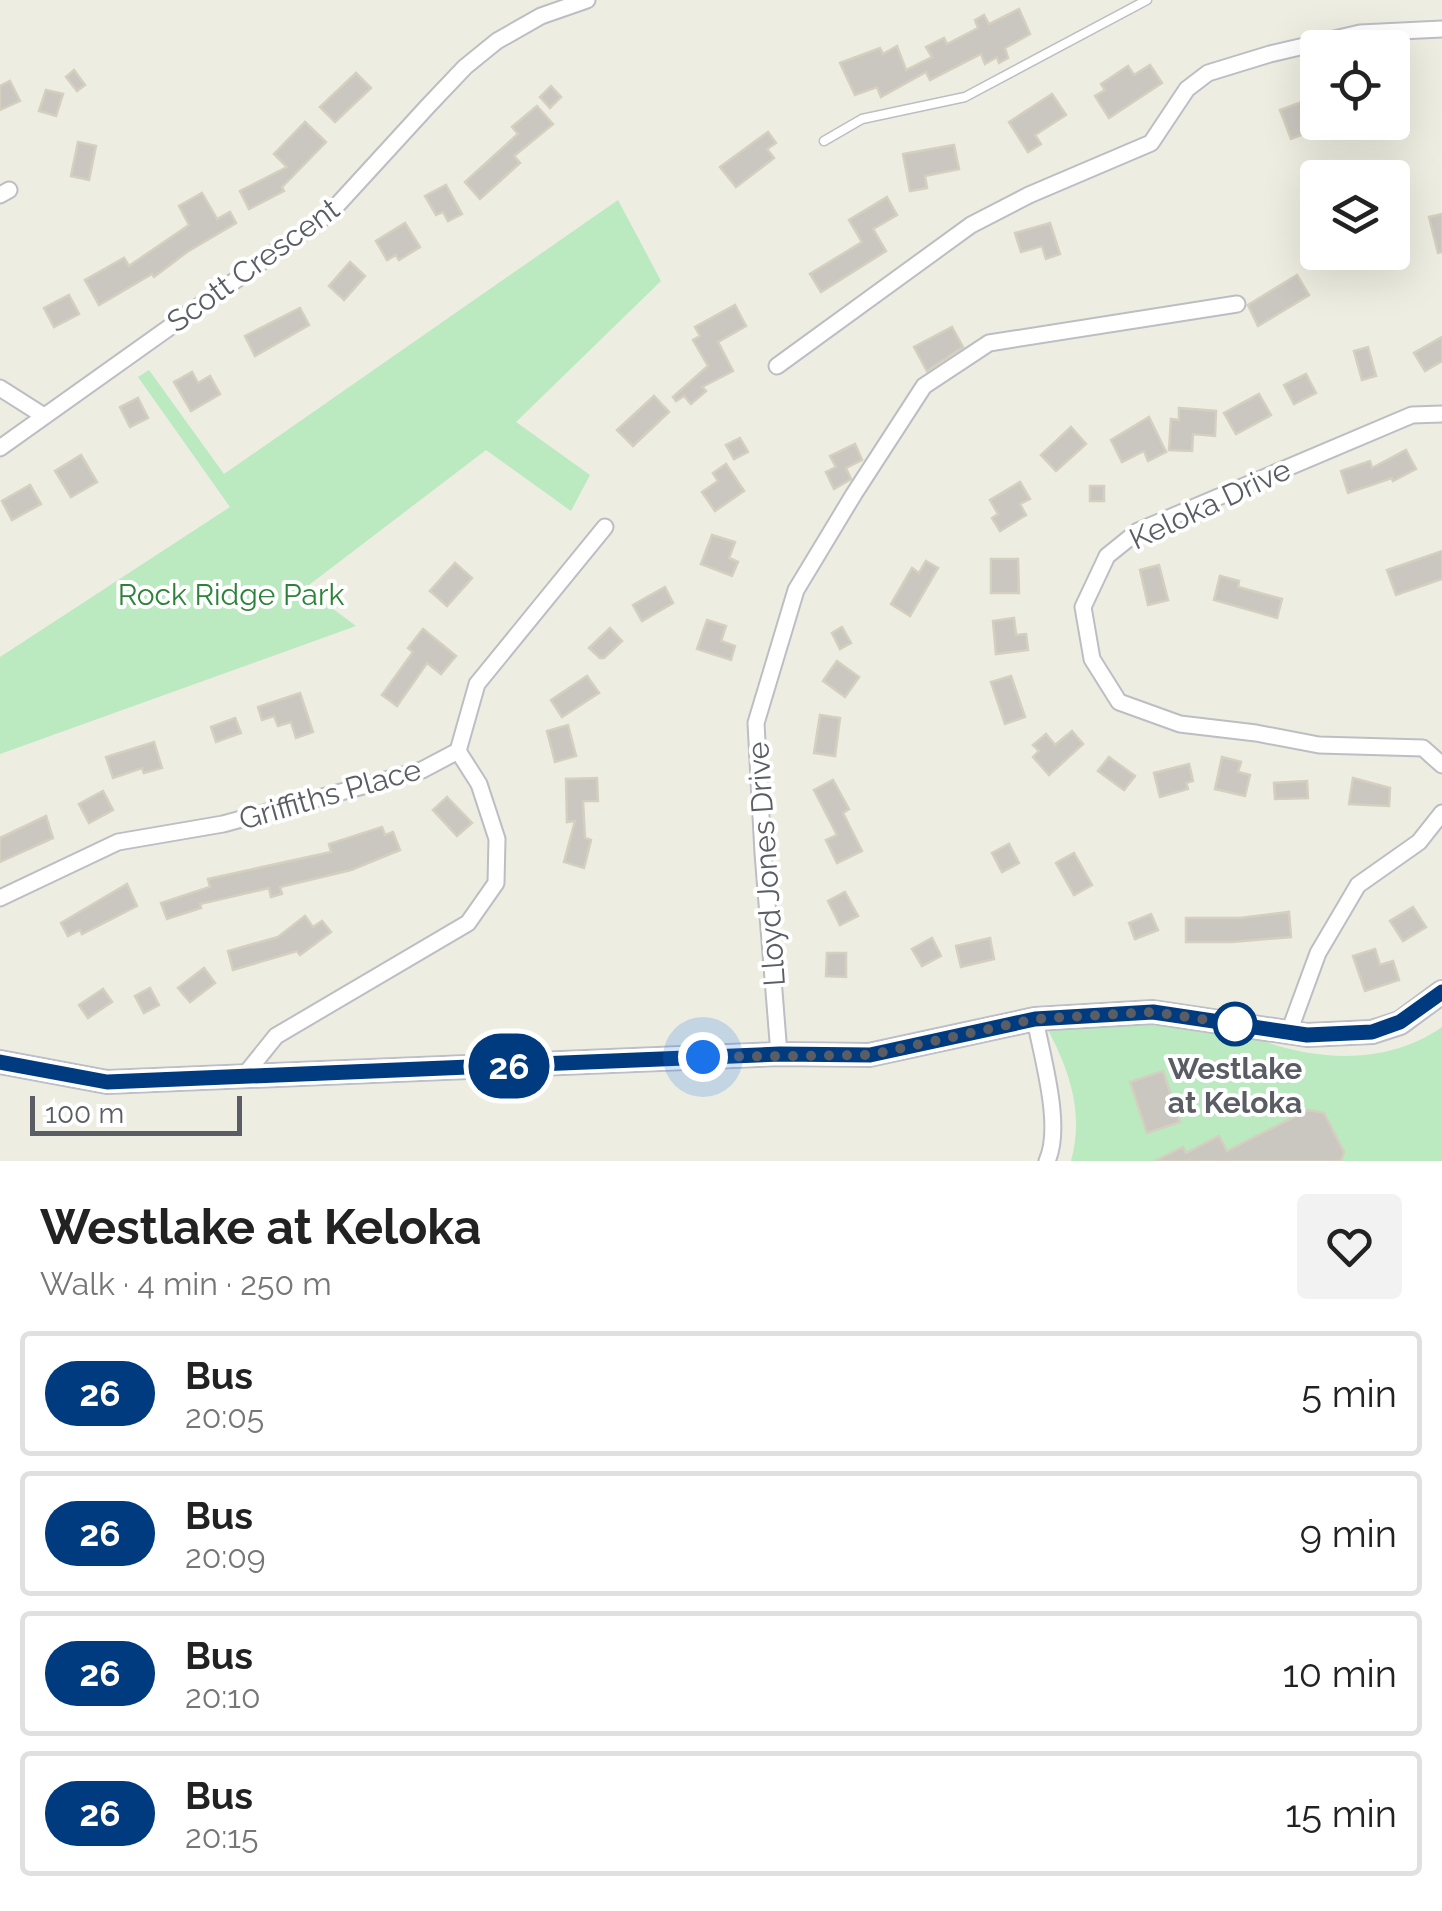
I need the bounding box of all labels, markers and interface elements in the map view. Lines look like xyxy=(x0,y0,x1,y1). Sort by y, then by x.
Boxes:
map controls xyxy=(1300,30,1410,270)
button: locate xyxy=(1300,30,1410,140)
button: layers xyxy=(1300,160,1410,270)
street label: Scott Crescent xyxy=(160,191,346,339)
street label: Keloka Drive xyxy=(1124,451,1296,557)
park label: Rock Ridge Park xyxy=(118,577,344,612)
street label: Lloyd Jones Drive xyxy=(740,741,792,987)
street label: Griffiths Place xyxy=(235,751,425,837)
marker: Westlake at Keloka xyxy=(1214,1003,1256,1045)
your location xyxy=(678,1032,728,1082)
line badge: 26 xyxy=(464,1034,554,1098)
text: 26 xyxy=(489,1046,530,1087)
place label: Westlake at Keloka xyxy=(1168,1051,1302,1120)
scale bar xyxy=(30,1091,242,1136)
text: 100 m xyxy=(45,1097,124,1130)
button: heart xyxy=(1297,1194,1402,1299)
text: Westlake at Keloka xyxy=(40,1199,481,1255)
text: Walk · 4 min · 250 m xyxy=(40,1265,332,1302)
text: Bus xyxy=(185,1353,253,1398)
text: 5 min xyxy=(1301,1371,1397,1416)
text: 26 xyxy=(80,1373,121,1414)
text: 20:05 xyxy=(185,1398,264,1435)
text: Bus xyxy=(185,1493,253,1538)
text: 9 min xyxy=(1300,1511,1397,1556)
text: 26 xyxy=(80,1513,121,1554)
text: 20:09 xyxy=(185,1538,266,1575)
text: Bus xyxy=(185,1633,253,1678)
text: 10 min xyxy=(1282,1651,1397,1696)
text: 26 xyxy=(80,1653,121,1694)
text: 20:10 xyxy=(185,1678,261,1715)
text: Bus xyxy=(185,1773,253,1818)
text: 15 min xyxy=(1285,1791,1397,1836)
text: 26 xyxy=(80,1793,121,1834)
text: 20:15 xyxy=(185,1818,258,1855)

